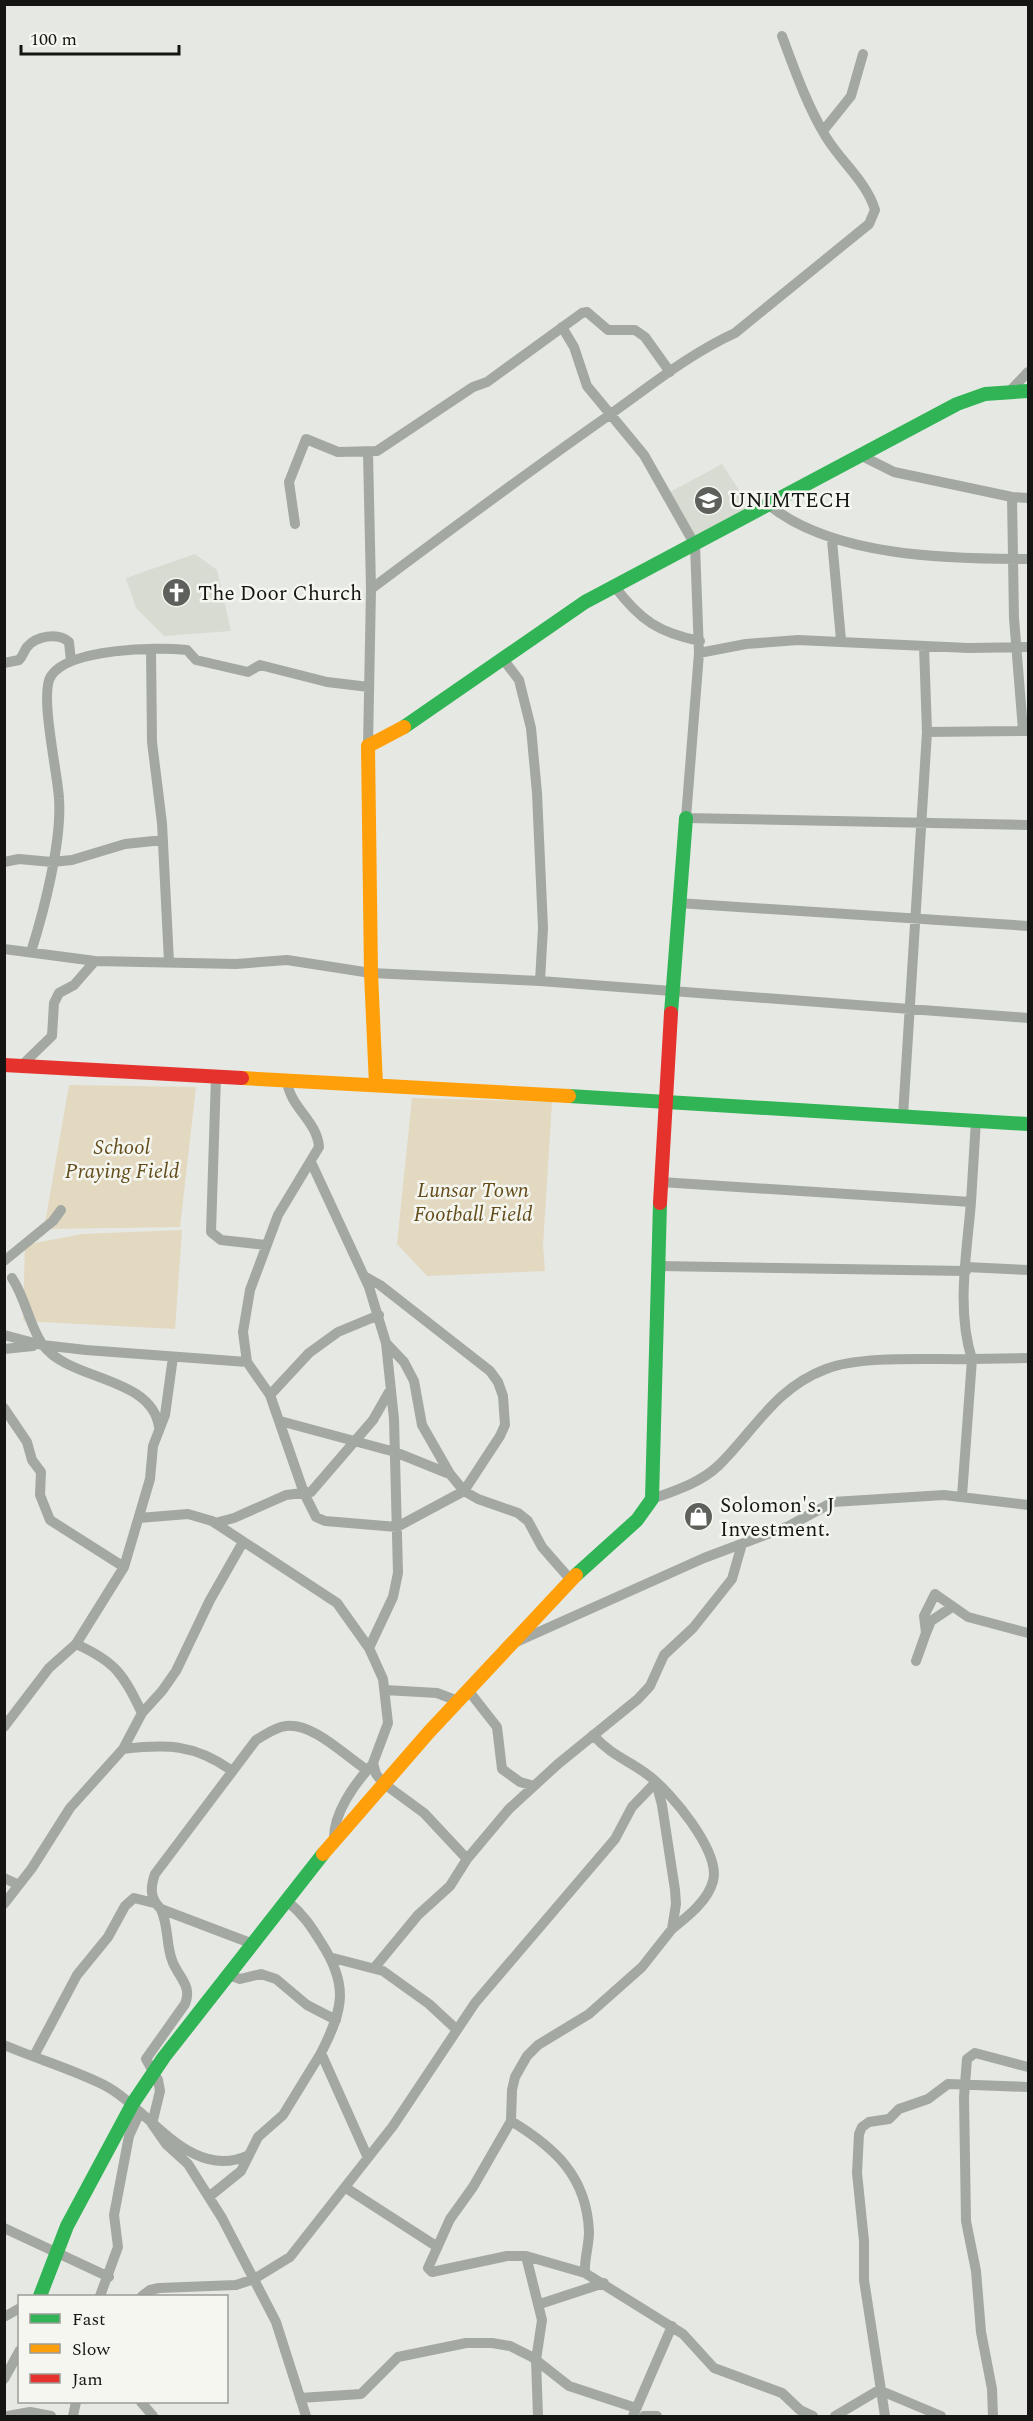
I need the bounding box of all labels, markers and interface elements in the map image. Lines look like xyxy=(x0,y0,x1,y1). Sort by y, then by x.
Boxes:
scale bar xyxy=(21,18,178,56)
text: 100 m xyxy=(30,26,77,53)
school or university icon: UNIMTECH xyxy=(692,484,724,516)
place label: UNIMTECH xyxy=(729,485,851,517)
church icon: The Door Church xyxy=(161,577,193,609)
place label: The Door Church xyxy=(198,578,362,610)
park label: School Praying Field xyxy=(65,1132,179,1188)
park label: Lunsar Town Football Field xyxy=(413,1175,533,1231)
place label: Solomon's. J Investment. xyxy=(720,1490,835,1546)
shop icon: Solomon's. J Investment. xyxy=(683,1501,715,1533)
legend xyxy=(18,2295,228,2403)
text: Fast xyxy=(72,2306,105,2333)
text: Slow xyxy=(72,2336,111,2363)
text: Jam xyxy=(72,2366,103,2393)

